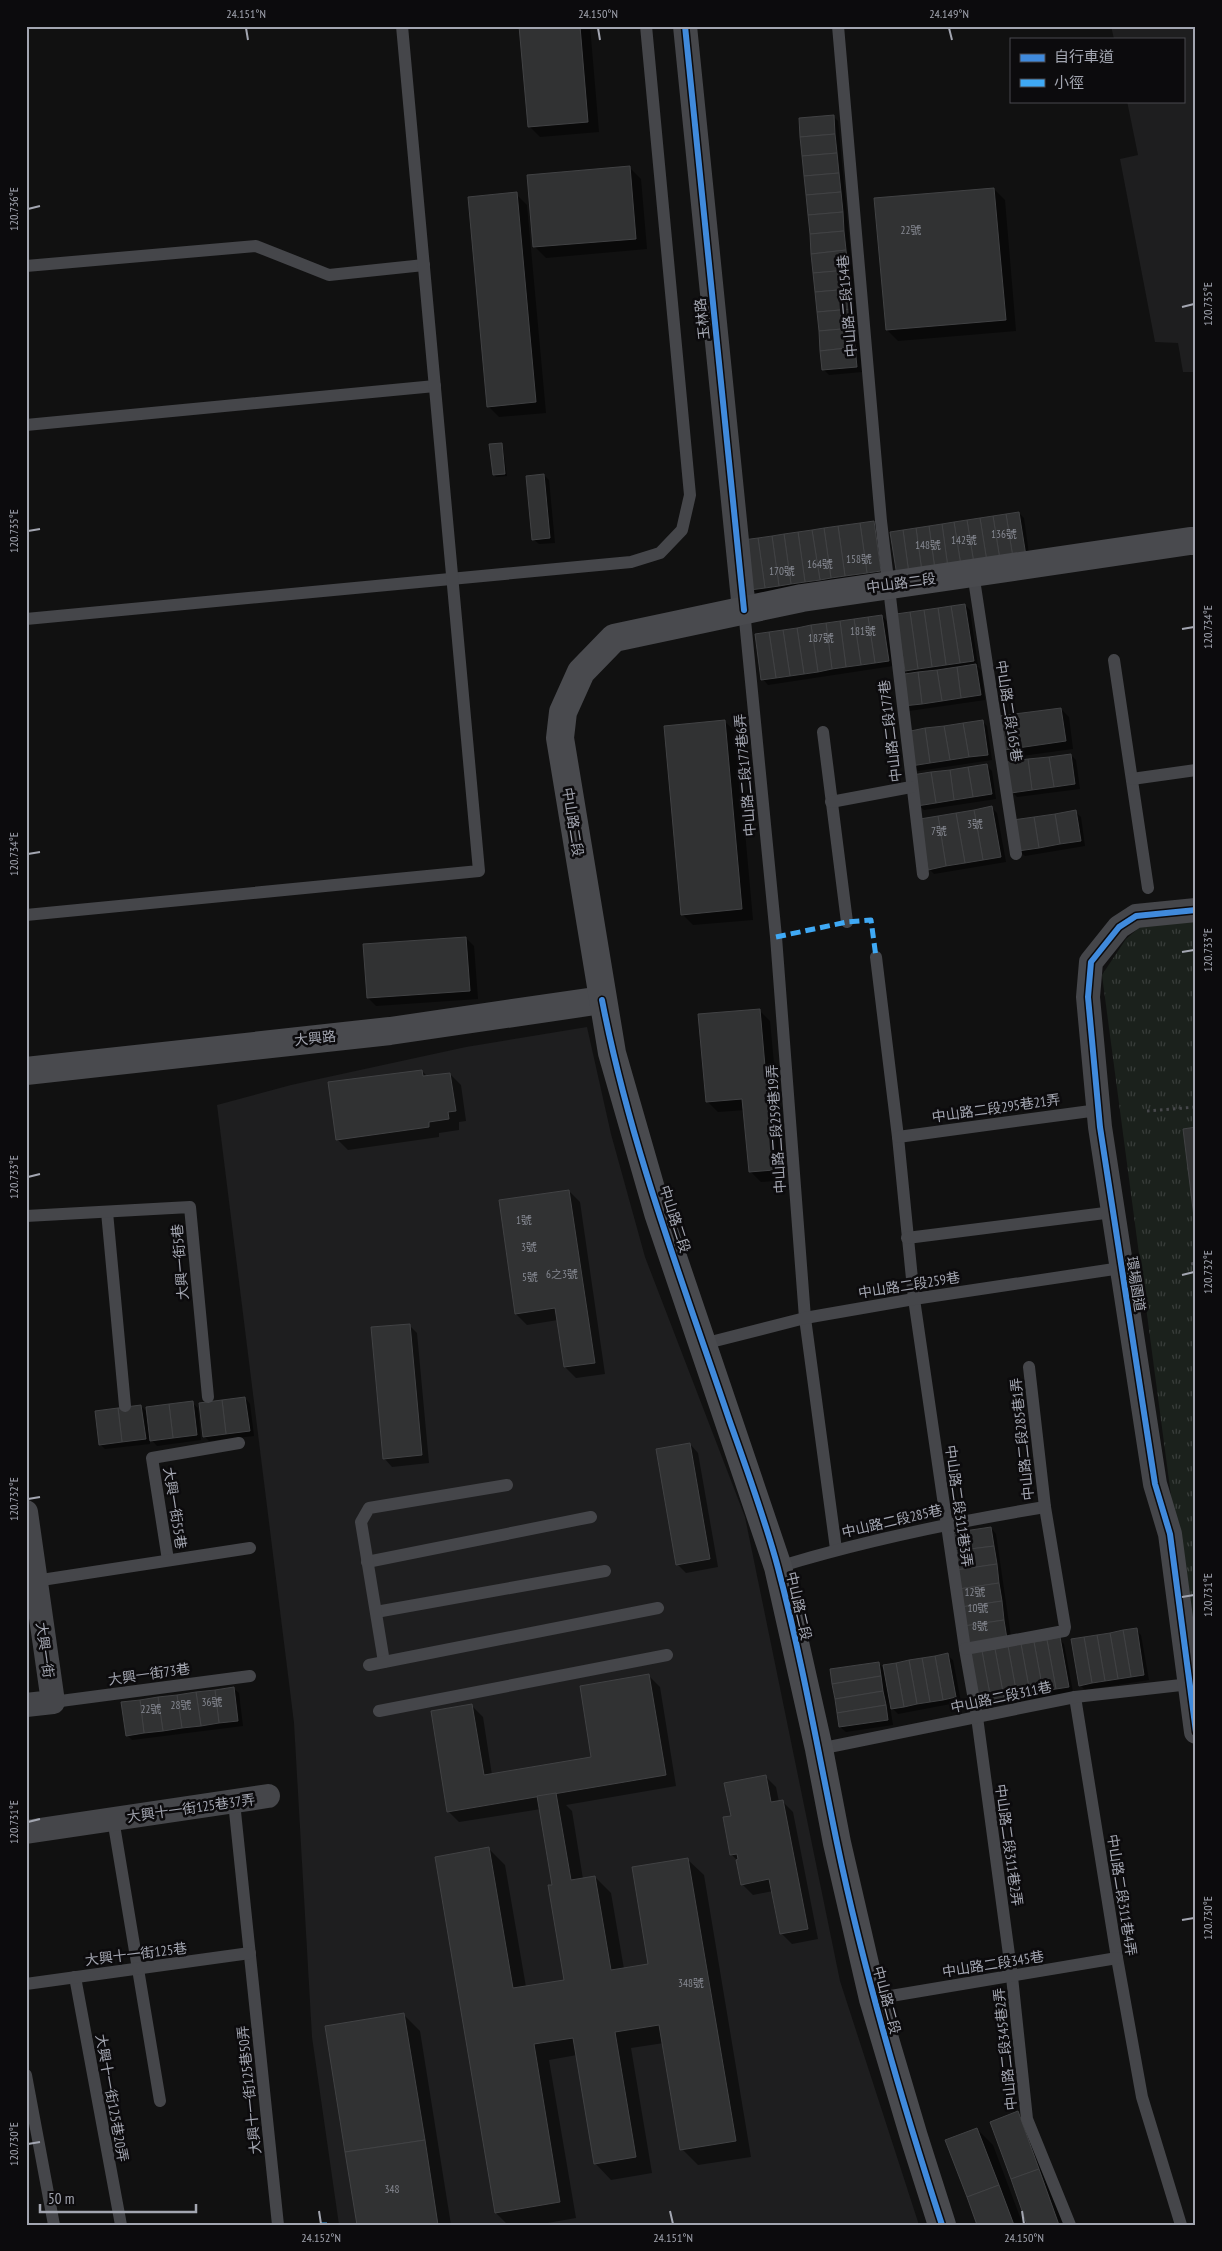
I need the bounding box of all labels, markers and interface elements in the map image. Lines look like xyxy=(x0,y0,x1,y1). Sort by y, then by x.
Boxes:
text: 24.151°N xyxy=(226,6,266,21)
text: 24.150°N xyxy=(578,6,618,21)
text: 24.149°N xyxy=(929,6,969,21)
legend xyxy=(1010,38,1184,102)
text: 自行車道 xyxy=(1054,47,1114,66)
text: 小徑 xyxy=(1054,73,1084,92)
text: 120.736°E xyxy=(6,187,21,231)
house number: 22號 xyxy=(901,223,921,237)
street label: 中山路二段154巷 xyxy=(834,254,860,358)
text: 120.735°E xyxy=(1200,282,1215,326)
street label: 玉林路 xyxy=(691,297,713,341)
text: 120.735°E xyxy=(6,509,21,553)
house number: 136號 xyxy=(991,527,1017,541)
house number: 142號 xyxy=(951,533,977,547)
house number: 148號 xyxy=(915,538,941,552)
house number: 158號 xyxy=(846,552,872,566)
house number: 164號 xyxy=(807,557,833,571)
house number: 170號 xyxy=(769,564,795,578)
street label: 中山路二段 xyxy=(865,569,937,597)
text: 120.734°E xyxy=(1200,605,1215,649)
house number: 181號 xyxy=(850,624,876,638)
house number: 187號 xyxy=(808,631,834,645)
street label: 中山路二段165巷 xyxy=(992,659,1026,763)
street label: 中山路二段177巷 xyxy=(875,679,905,783)
street label: 中山路二段177巷6弄 xyxy=(731,713,759,837)
street label: 中山路二段 xyxy=(559,786,587,858)
house number: 3號 xyxy=(967,817,983,831)
house number: 7號 xyxy=(931,824,947,838)
text: 120.734°E xyxy=(6,832,21,876)
text: 120.733°E xyxy=(1200,928,1215,972)
street label: 大興路 xyxy=(293,1027,337,1049)
street label: 中山路二段259巷19弄 xyxy=(763,1064,789,1194)
street label: 中山路二段295巷21弄 xyxy=(931,1090,1061,1126)
text: 120.733°E xyxy=(6,1155,21,1199)
street label: 中山路二段 xyxy=(656,1183,694,1255)
house number: 1號 xyxy=(516,1213,532,1227)
street label: 大興一街5巷 xyxy=(168,1223,192,1301)
house number: 3號 xyxy=(521,1240,537,1254)
text: 120.732°E xyxy=(1200,1250,1215,1294)
street label: 環場園道 xyxy=(1123,1255,1149,1313)
house number: 6之3號 xyxy=(546,1267,578,1281)
street label: 中山路二段259巷 xyxy=(857,1268,961,1302)
house number: 5號 xyxy=(522,1270,538,1284)
street label: 中山路二段285巷1弄 xyxy=(1007,1377,1037,1501)
street label: 中山路二段311巷3弄 xyxy=(942,1444,976,1568)
street label: 大興一街55巷 xyxy=(160,1466,190,1550)
text: 120.732°E xyxy=(6,1477,21,1521)
street label: 中山路二段285巷 xyxy=(840,1501,944,1541)
street label: 中山路二段 xyxy=(782,1570,816,1642)
text: 120.731°E xyxy=(1200,1573,1215,1617)
house number: 12號 xyxy=(965,1585,985,1599)
house number: 10號 xyxy=(968,1601,988,1615)
house number: 8號 xyxy=(972,1619,988,1633)
street label: 大興一街 xyxy=(32,1621,58,1679)
street label: 大興一街73巷 xyxy=(107,1659,191,1689)
street label: 中山路二段311巷 xyxy=(949,1677,1053,1717)
house number: 36號 xyxy=(202,1695,222,1709)
house number: 28號 xyxy=(171,1698,191,1712)
house number: 22號 xyxy=(141,1702,161,1716)
street label: 中山路二段311巷2弄 xyxy=(992,1783,1026,1907)
street label: 大興十一街125巷37弄 xyxy=(126,1790,256,1826)
text: 120.731°E xyxy=(6,1800,21,1844)
street label: 中山路二段311巷4弄 xyxy=(1103,1833,1141,1957)
text: 120.730°E xyxy=(1200,1896,1215,1940)
street label: 大興十一街125巷 xyxy=(84,1939,188,1969)
street label: 中山路二段345巷 xyxy=(941,1947,1045,1981)
street label: 中山路二段 xyxy=(869,1964,905,2036)
house number: 348號 xyxy=(678,1976,704,1990)
street label: 中山路二段345巷2弄 xyxy=(990,1987,1020,2111)
street label: 大興十一街125巷50弄 xyxy=(233,2025,265,2155)
street label: 大興十一街125巷20弄 xyxy=(92,2033,132,2163)
text: 120.730°E xyxy=(6,2122,21,2166)
scale bar xyxy=(40,2181,196,2213)
house number: 348 xyxy=(385,2182,399,2196)
text: 50 m xyxy=(48,2189,74,2208)
text: 24.152°N xyxy=(301,2230,341,2245)
text: 24.151°N xyxy=(653,2230,693,2245)
text: 24.150°N xyxy=(1004,2230,1044,2245)

